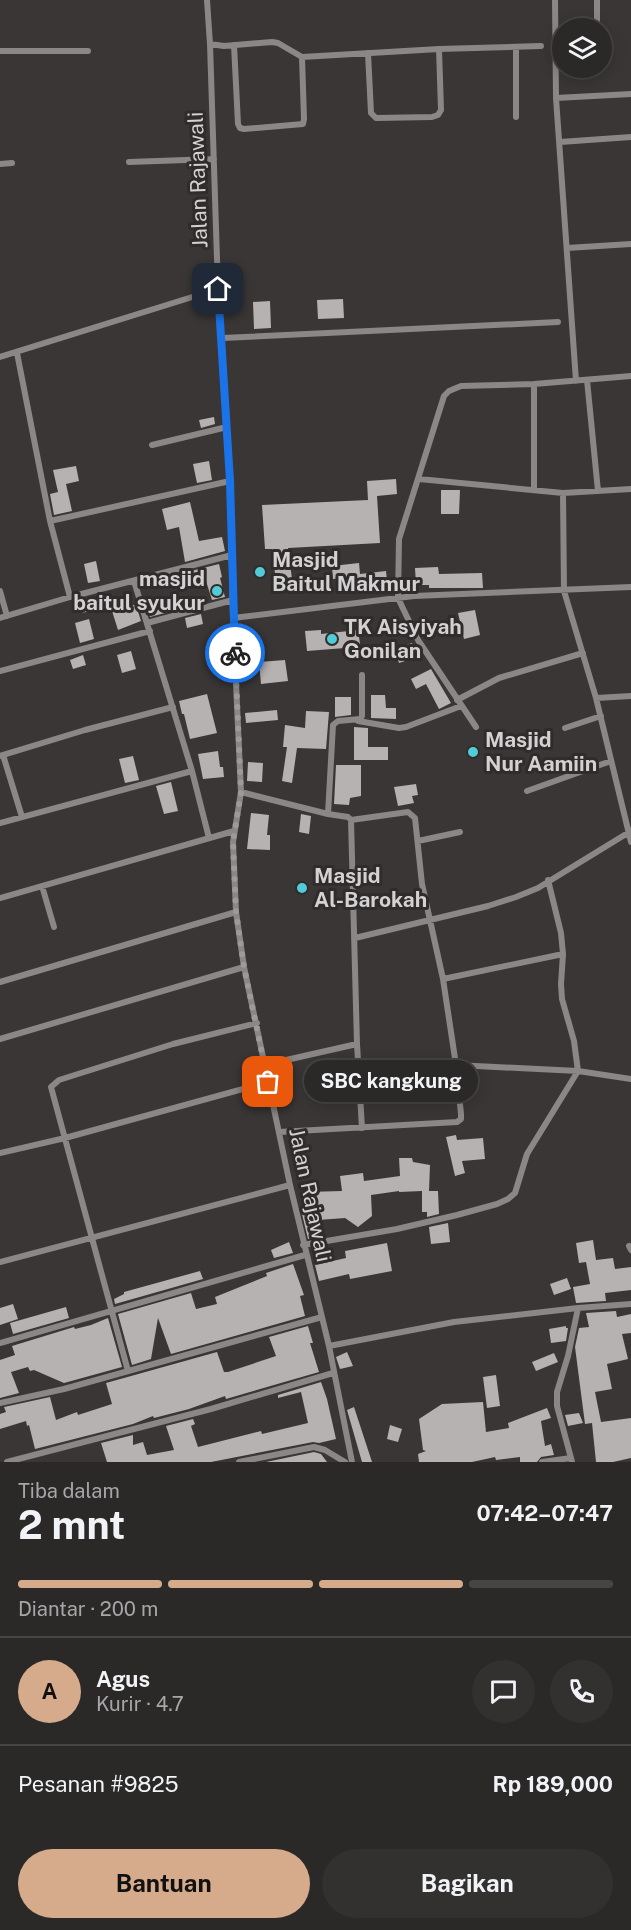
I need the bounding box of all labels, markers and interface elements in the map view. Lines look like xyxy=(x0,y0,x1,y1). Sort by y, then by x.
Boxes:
map controls xyxy=(552,18,612,78)
button: layers xyxy=(552,18,612,78)
street label: Jalan Rajawali xyxy=(183,111,212,249)
pin xyxy=(192,263,243,314)
icon: home xyxy=(201,272,234,305)
place label: Masjid Baitul Makmur xyxy=(272,547,420,596)
marker: Masjid Baitul Makmur xyxy=(253,565,267,579)
place label: masjid baitul syukur xyxy=(73,566,205,615)
marker: masjid baitul syukur xyxy=(210,584,224,598)
place label: TK Aisyiyah Gonilan xyxy=(344,614,462,663)
courier xyxy=(205,623,265,683)
marker: TK Aisyiyah Gonilan xyxy=(325,632,339,646)
icon: bike xyxy=(219,637,252,670)
place label: Masjid Nur Aamiin xyxy=(485,727,597,776)
marker: Masjid Nur Aamiin xyxy=(466,745,480,759)
place label: Masjid Al-Barokah xyxy=(314,863,427,912)
marker: Masjid Al-Barokah xyxy=(295,881,309,895)
pin xyxy=(242,1056,293,1107)
callout: SBC kangkung xyxy=(304,1061,478,1103)
icon: bag xyxy=(251,1065,284,1098)
text: SBC kangkung xyxy=(320,1069,462,1093)
street label: Jalan Rajawali xyxy=(284,1126,337,1264)
text: Tiba dalam xyxy=(18,1479,120,1503)
text: 07:42–07:47 xyxy=(476,1500,613,1526)
text: 2 mnt xyxy=(18,1502,125,1548)
text: Diantar · 200 m xyxy=(18,1597,158,1621)
button: chat xyxy=(472,1660,535,1723)
button: phone xyxy=(550,1660,613,1723)
text: Agus xyxy=(96,1666,150,1692)
text: A xyxy=(42,1678,57,1704)
text: Kurir · 4.7 xyxy=(96,1692,184,1716)
text: Pesanan #9825 xyxy=(18,1771,179,1797)
text: Rp 189,000 xyxy=(492,1771,613,1797)
button: Bantuan xyxy=(18,1849,310,1918)
button: Bagikan xyxy=(322,1849,613,1918)

